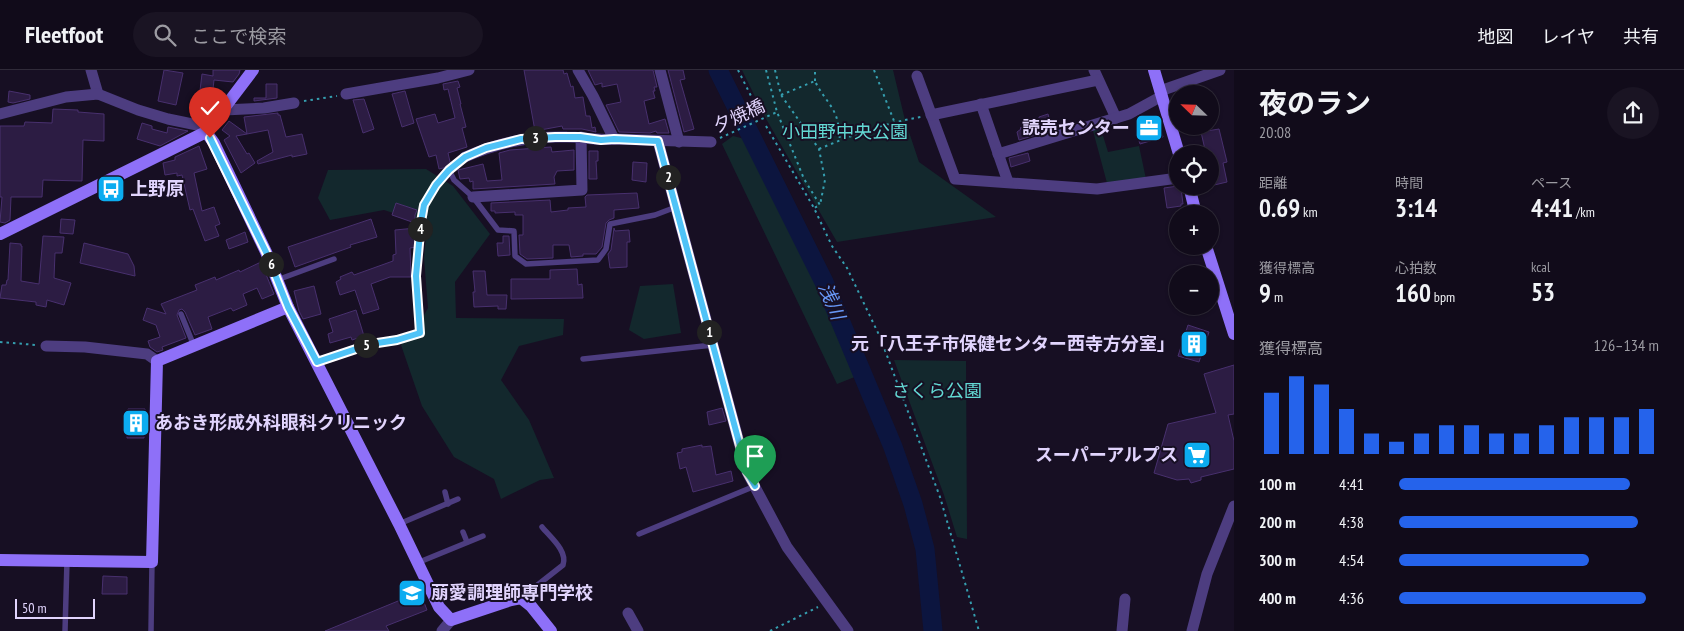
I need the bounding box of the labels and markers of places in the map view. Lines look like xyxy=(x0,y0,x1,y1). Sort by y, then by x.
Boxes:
pin xyxy=(189,87,231,138)
office icon: 読売センター xyxy=(1134,113,1164,143)
place label: 読売センター xyxy=(1022,116,1130,139)
pin: 3 xyxy=(522,126,548,150)
pin: 2 xyxy=(656,164,680,190)
bus stop icon: 上野原 xyxy=(96,174,126,204)
place label: 上野原 xyxy=(130,177,184,200)
pin: 4 xyxy=(408,216,432,242)
pin: 6 xyxy=(258,252,284,276)
pin: 1 xyxy=(696,320,722,344)
building icon: 元「八王子市保健センター西寺方分室」 xyxy=(1179,329,1209,359)
pin: 5 xyxy=(354,332,378,358)
place label: 元「八王子市保健センター西寺方分室」 xyxy=(851,332,1175,355)
building icon: あおき形成外科眼科クリニック xyxy=(121,408,151,438)
place label: あおき形成外科眼科クリニック xyxy=(155,411,407,434)
pin xyxy=(734,435,776,486)
supermarket icon: スーパーアルプス xyxy=(1182,440,1212,470)
place label: スーパーアルプス xyxy=(1035,443,1178,466)
school or university icon: 萠愛調理師専門学校 xyxy=(397,578,427,608)
place label: 萠愛調理師専門学校 xyxy=(431,581,593,604)

